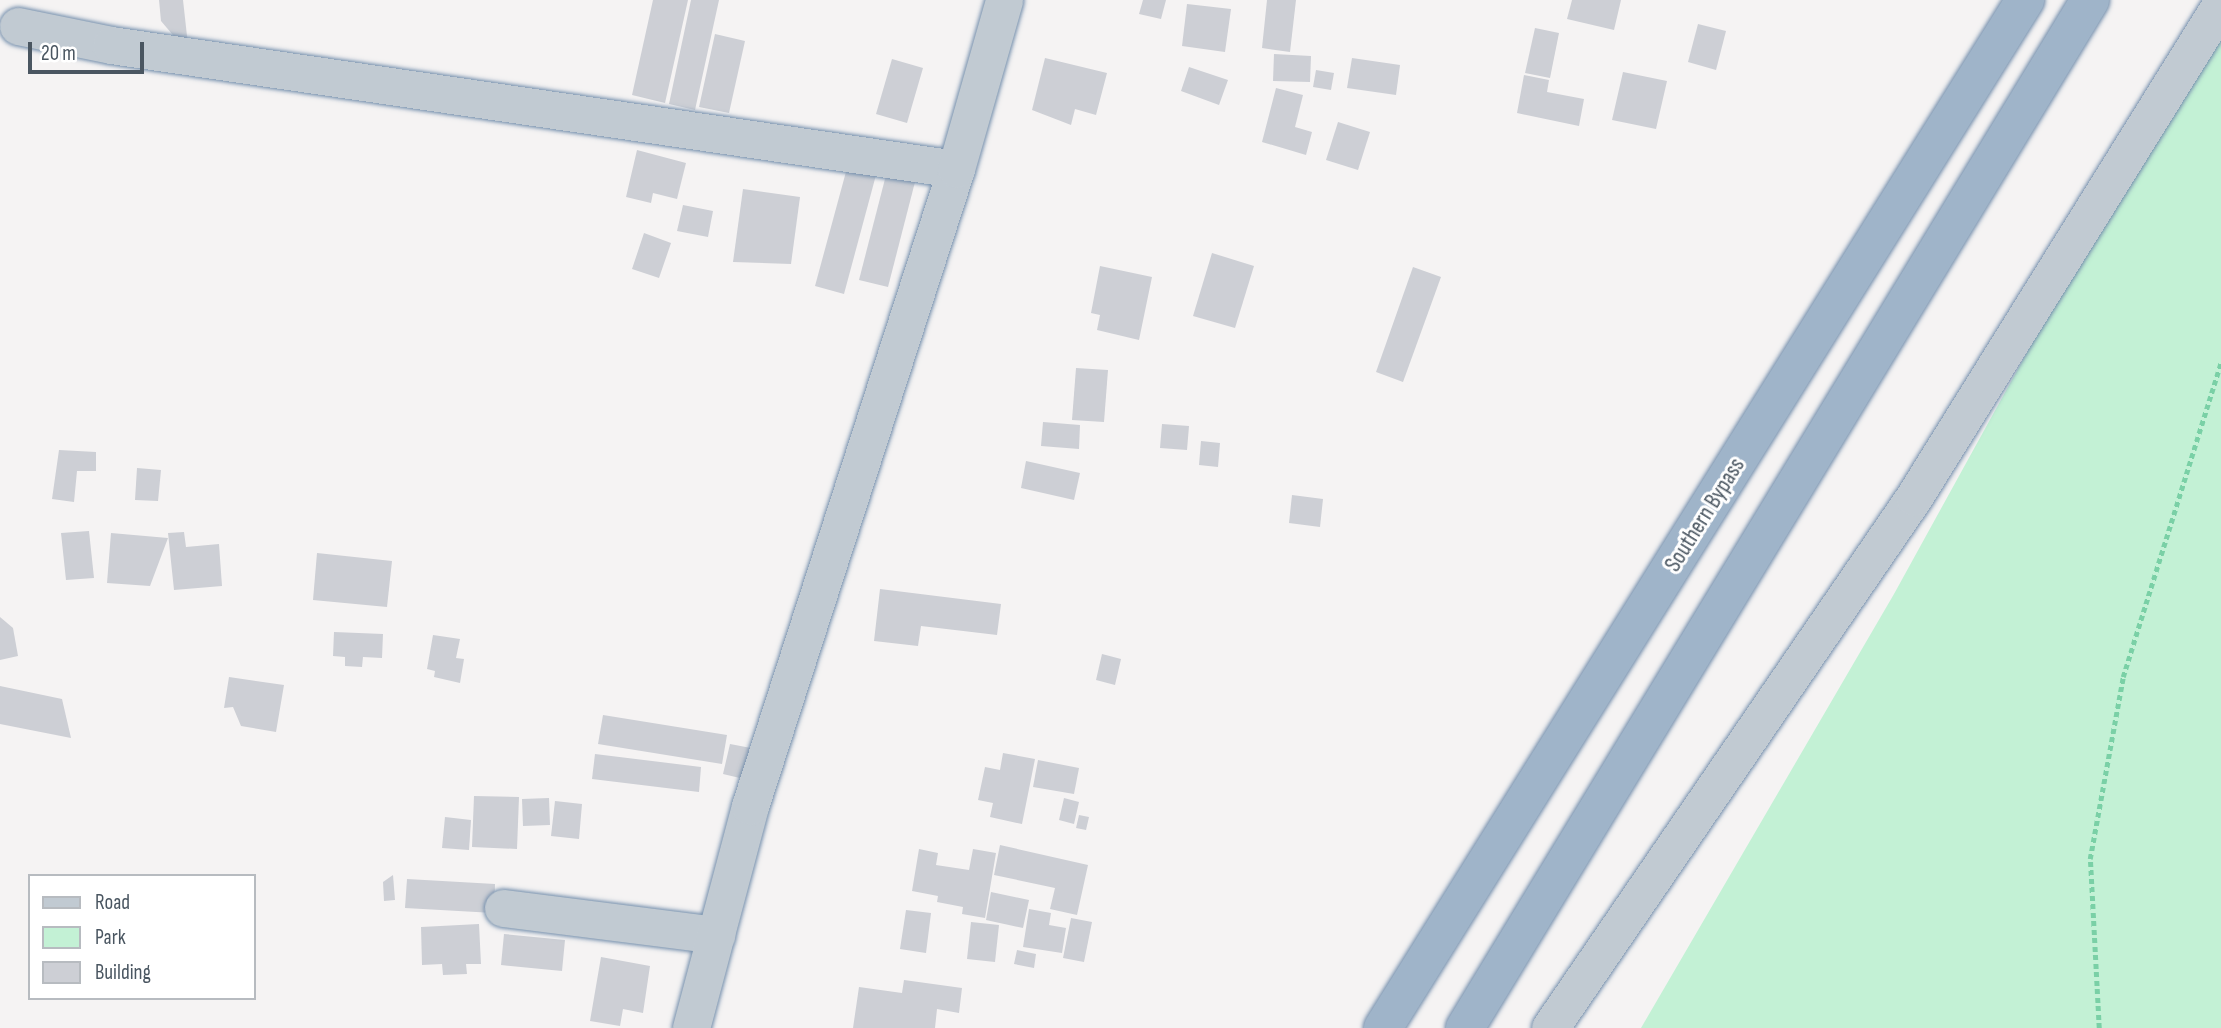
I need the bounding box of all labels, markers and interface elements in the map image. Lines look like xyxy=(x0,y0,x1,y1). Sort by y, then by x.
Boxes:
scale bar xyxy=(32,28,147,72)
text: 20 m xyxy=(41,41,76,66)
street label: Southern Bypass xyxy=(1659,453,1751,577)
legend xyxy=(28,874,256,1000)
text: Road xyxy=(95,890,130,915)
text: Park xyxy=(95,925,126,950)
text: Building xyxy=(95,960,151,985)

